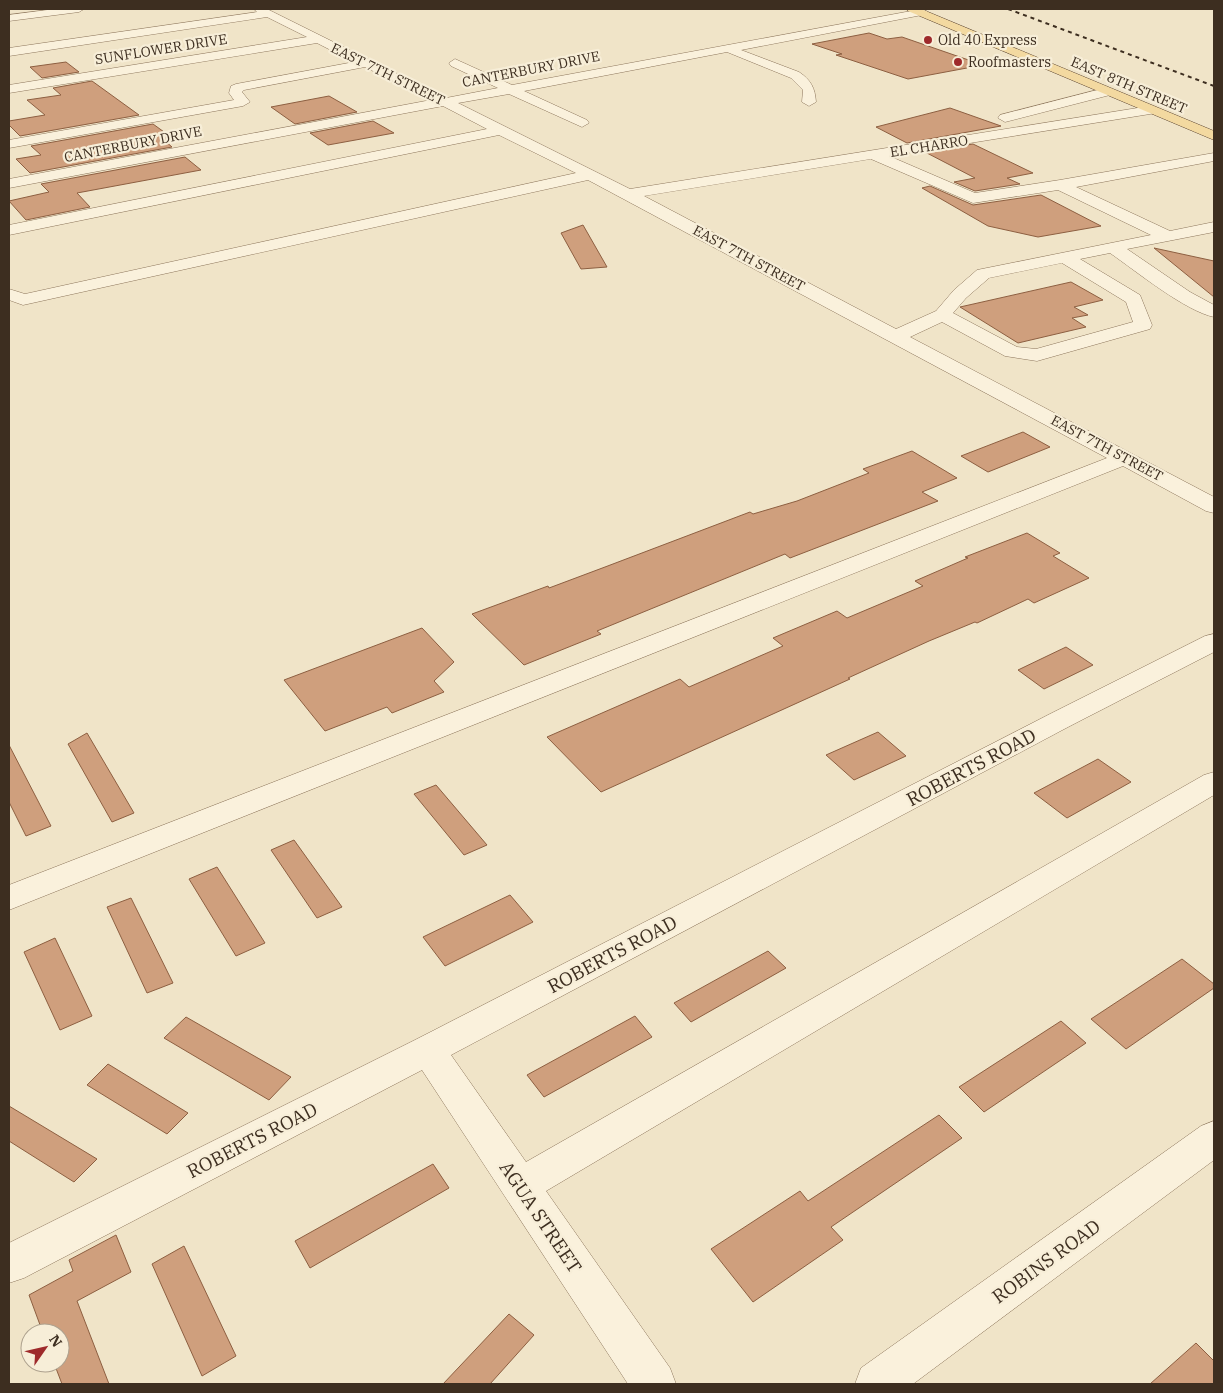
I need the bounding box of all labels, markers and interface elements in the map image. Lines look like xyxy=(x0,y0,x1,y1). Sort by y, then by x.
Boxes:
street label: SUNFLOWER DRIVE xyxy=(94,30,228,68)
place label: Old 40 Express xyxy=(938,31,1037,49)
marker: Old 40 Express xyxy=(922,34,934,46)
street label: EAST 7TH STREET xyxy=(328,39,448,109)
street label: CANTERBURY DRIVE xyxy=(461,47,601,91)
street label: EAST 8TH STREET xyxy=(1068,52,1190,118)
place label: Roofmasters xyxy=(968,53,1051,71)
marker: Roofmasters xyxy=(952,56,964,68)
street label: CANTERBURY DRIVE xyxy=(63,122,203,166)
street label: EL CHARRO xyxy=(889,131,969,161)
street label: EAST 7TH STREET xyxy=(690,221,808,295)
street label: EAST 7TH STREET xyxy=(1048,411,1166,485)
street label: ROBERTS ROAD xyxy=(902,723,1040,811)
street label: ROBERTS ROAD xyxy=(543,910,681,998)
street label: ROBERTS ROAD xyxy=(183,1097,321,1183)
street label: AGUA STREET xyxy=(495,1156,587,1278)
street label: ROBINS ROAD xyxy=(987,1214,1105,1308)
north arrow xyxy=(20,1323,70,1373)
text: N xyxy=(45,1331,66,1350)

